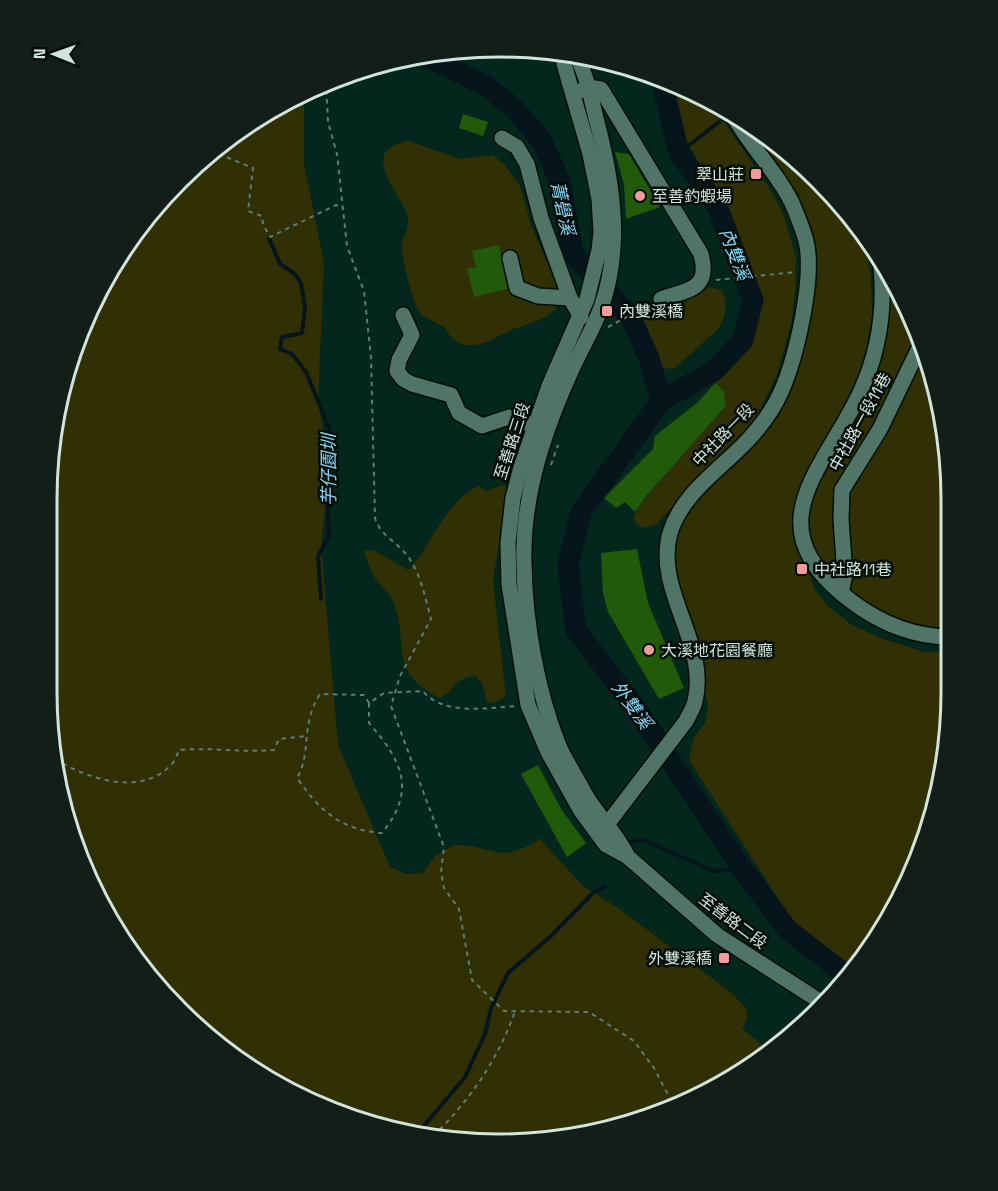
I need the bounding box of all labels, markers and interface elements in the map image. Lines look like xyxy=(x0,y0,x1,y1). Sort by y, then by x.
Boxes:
north arrow xyxy=(24,24,84,84)
text: N xyxy=(29,48,50,59)
place label: 翠山莊 xyxy=(696,164,744,185)
marker: 翠山莊 xyxy=(749,167,763,181)
water label: 菁礐溪 xyxy=(546,179,580,240)
place label: 至善釣蝦場 xyxy=(652,186,732,207)
marker: 至善釣蝦場 xyxy=(633,189,647,203)
water label: 內雙溪 xyxy=(715,225,756,286)
place label: 內雙溪橋 xyxy=(619,301,683,322)
marker: 內雙溪橋 xyxy=(600,304,614,318)
street label: 中社路一段11巷 xyxy=(824,369,896,475)
street label: 中社路一段 xyxy=(688,399,758,471)
street label: 至善路三段 xyxy=(490,400,534,482)
water label: 芋仔園圳 xyxy=(317,431,340,506)
place label: 中社路11巷 xyxy=(814,559,891,580)
marker: 中社路11巷 xyxy=(795,562,809,576)
place label: 大溪地花園餐廳 xyxy=(661,640,773,661)
marker: 大溪地花園餐廳 xyxy=(642,643,656,657)
water label: 外雙溪 xyxy=(607,676,659,736)
street label: 至善路二段 xyxy=(695,889,771,953)
place label: 外雙溪橋 xyxy=(648,948,712,969)
marker: 外雙溪橋 xyxy=(717,951,731,965)

